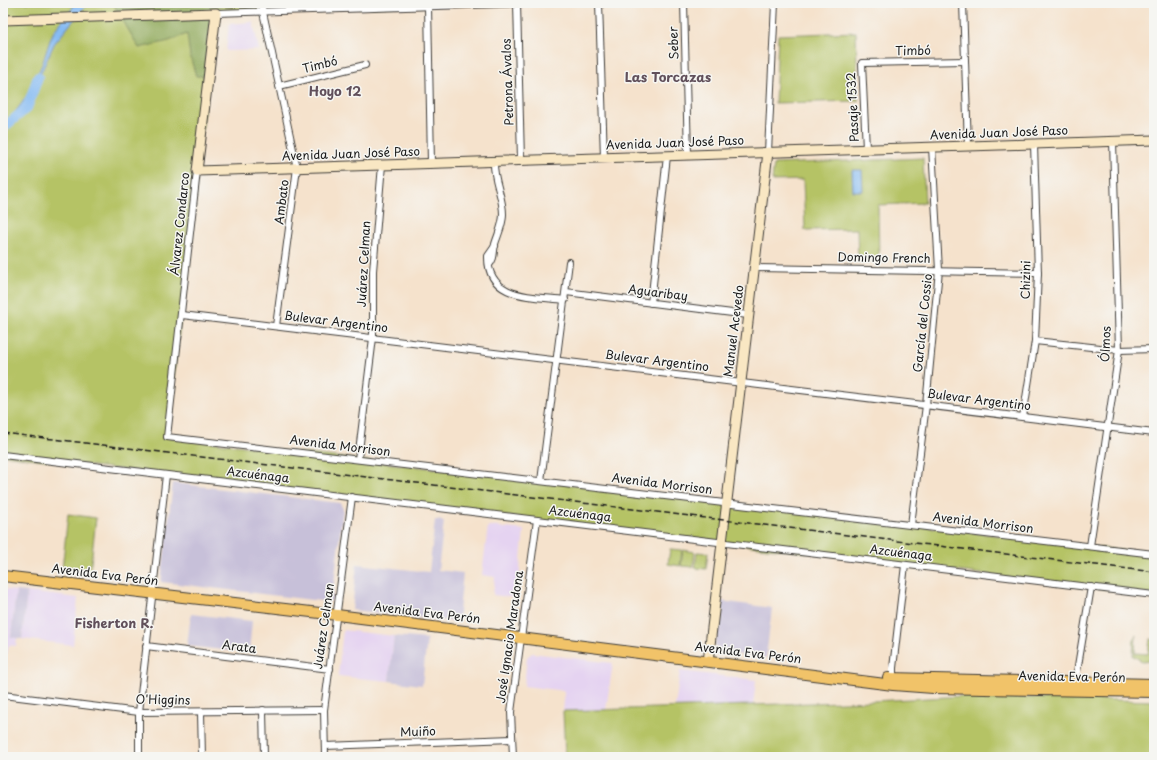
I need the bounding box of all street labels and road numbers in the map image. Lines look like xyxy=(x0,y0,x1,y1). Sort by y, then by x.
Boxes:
street label: Seber xyxy=(663,26,683,60)
street label: Petrona Ávalos xyxy=(496,38,518,126)
street label: Timbó xyxy=(895,41,931,59)
street label: Timbó xyxy=(300,51,340,77)
street label: Pasaje 1532 xyxy=(841,72,863,142)
street label: Avenida Juan José Paso xyxy=(930,121,1069,143)
street label: Avenida Juan José Paso xyxy=(606,131,745,153)
street label: Avenida Juan José Paso xyxy=(282,142,421,164)
street label: Álvarez Condarco xyxy=(165,171,193,276)
street label: Ambato xyxy=(269,178,293,225)
street label: Juárez Celman xyxy=(352,220,374,308)
street label: Domingo French xyxy=(837,247,931,267)
street label: Chizini xyxy=(1016,260,1034,300)
street label: García del Cossio xyxy=(908,272,936,373)
street label: Aguaribay xyxy=(627,279,689,305)
street label: Manuel Acevedo xyxy=(718,284,748,378)
street label: Bulevar Argentino xyxy=(283,306,390,336)
street label: Ólmos xyxy=(1095,325,1115,362)
street label: Bulevar Argentino xyxy=(604,345,711,375)
street label: Bulevar Argentino xyxy=(926,384,1033,414)
street label: Avenida Morrison xyxy=(289,430,392,460)
street label: Azcuénaga xyxy=(226,461,291,487)
street label: Avenida Morrison xyxy=(611,468,714,498)
street label: Azcuénaga xyxy=(548,500,613,526)
street label: Avenida Morrison xyxy=(932,507,1035,537)
street label: Azcuénaga xyxy=(869,539,934,565)
street label: Avenida Eva Perón xyxy=(51,559,159,589)
street label: José Ignacio Maradona xyxy=(491,569,527,704)
street label: Juárez Celman xyxy=(308,582,338,670)
street label: Avenida Eva Perón xyxy=(373,597,481,627)
street label: Arata xyxy=(221,635,258,657)
street label: Avenida Eva Perón xyxy=(694,637,802,667)
street label: Avenida Eva Perón xyxy=(1018,666,1126,686)
street label: O'Higgins xyxy=(136,690,191,708)
street label: Muiño xyxy=(400,721,436,741)

